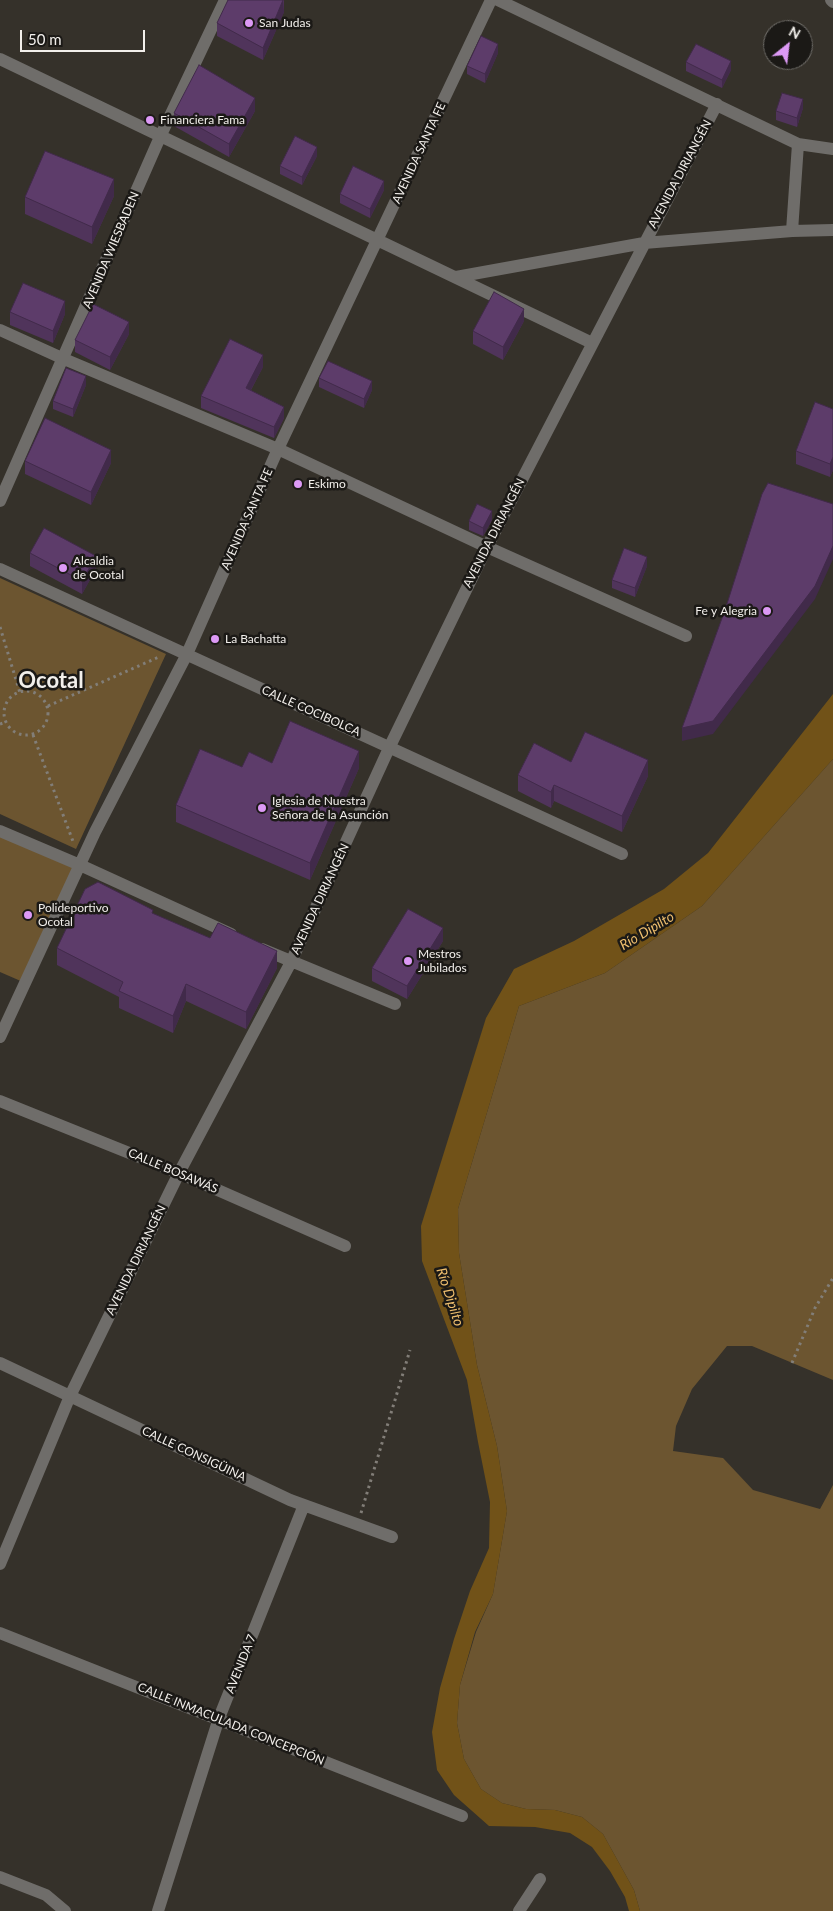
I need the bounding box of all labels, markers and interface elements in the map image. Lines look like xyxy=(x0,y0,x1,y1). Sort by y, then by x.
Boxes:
place label: San Judas xyxy=(259,16,311,30)
marker: San Judas xyxy=(243,17,255,29)
scale bar xyxy=(22,20,148,52)
north arrow xyxy=(763,20,813,70)
text: N xyxy=(786,22,804,42)
text: 50 m xyxy=(28,30,62,48)
street label: AVENIDA SANTA FE xyxy=(389,100,449,206)
place label: Financiera Fama xyxy=(160,113,245,127)
marker: Financiera Fama xyxy=(144,114,156,126)
street label: AVENIDA DIRIANGÉN xyxy=(645,117,715,231)
street label: AVENIDA WIESBADEN xyxy=(80,189,142,311)
street label: AVENIDA SANTA FE xyxy=(218,466,276,572)
street label: AVENIDA DIRIANGÉN xyxy=(460,476,528,590)
place label: Eskimo xyxy=(308,477,346,491)
marker: Eskimo xyxy=(292,478,304,490)
place label: Alcaldia de Ocotal xyxy=(73,554,124,582)
marker: Alcaldia de Ocotal xyxy=(57,562,69,574)
place label: Fe y Alegria xyxy=(695,604,757,618)
marker: Fe y Alegria xyxy=(761,605,773,617)
place label: La Bachatta xyxy=(225,632,286,646)
marker: La Bachatta xyxy=(209,633,221,645)
district label: Ocotal xyxy=(18,668,84,694)
street label: CALLE COCIBOLCA xyxy=(259,683,363,739)
place label: Iglesia de Nuestra Señora de la Asunción xyxy=(272,794,388,822)
marker: Iglesia de Nuestra Señora de la Asunción xyxy=(256,802,268,814)
street label: AVENIDA DIRIANGÉN xyxy=(288,841,352,957)
place label: Polideportivo Ocotal xyxy=(38,901,109,929)
water label: Río Dipilto xyxy=(617,908,677,954)
marker: Polideportivo Ocotal xyxy=(22,909,34,921)
place label: Mestros Jubilados xyxy=(418,947,467,975)
marker: Mestros Jubilados xyxy=(402,955,414,967)
street label: CALLE BOSAWÁS xyxy=(126,1146,220,1196)
street label: AVENIDA DIRIANGÉN xyxy=(103,1203,169,1317)
water label: Río Dipilto xyxy=(433,1266,467,1328)
street label: CALLE CONSIGÜINA xyxy=(140,1424,248,1484)
street label: AVENIDA 7 xyxy=(223,1633,259,1695)
street label: CALLE INMACULADA CONCEPCIÓN xyxy=(136,1680,326,1768)

